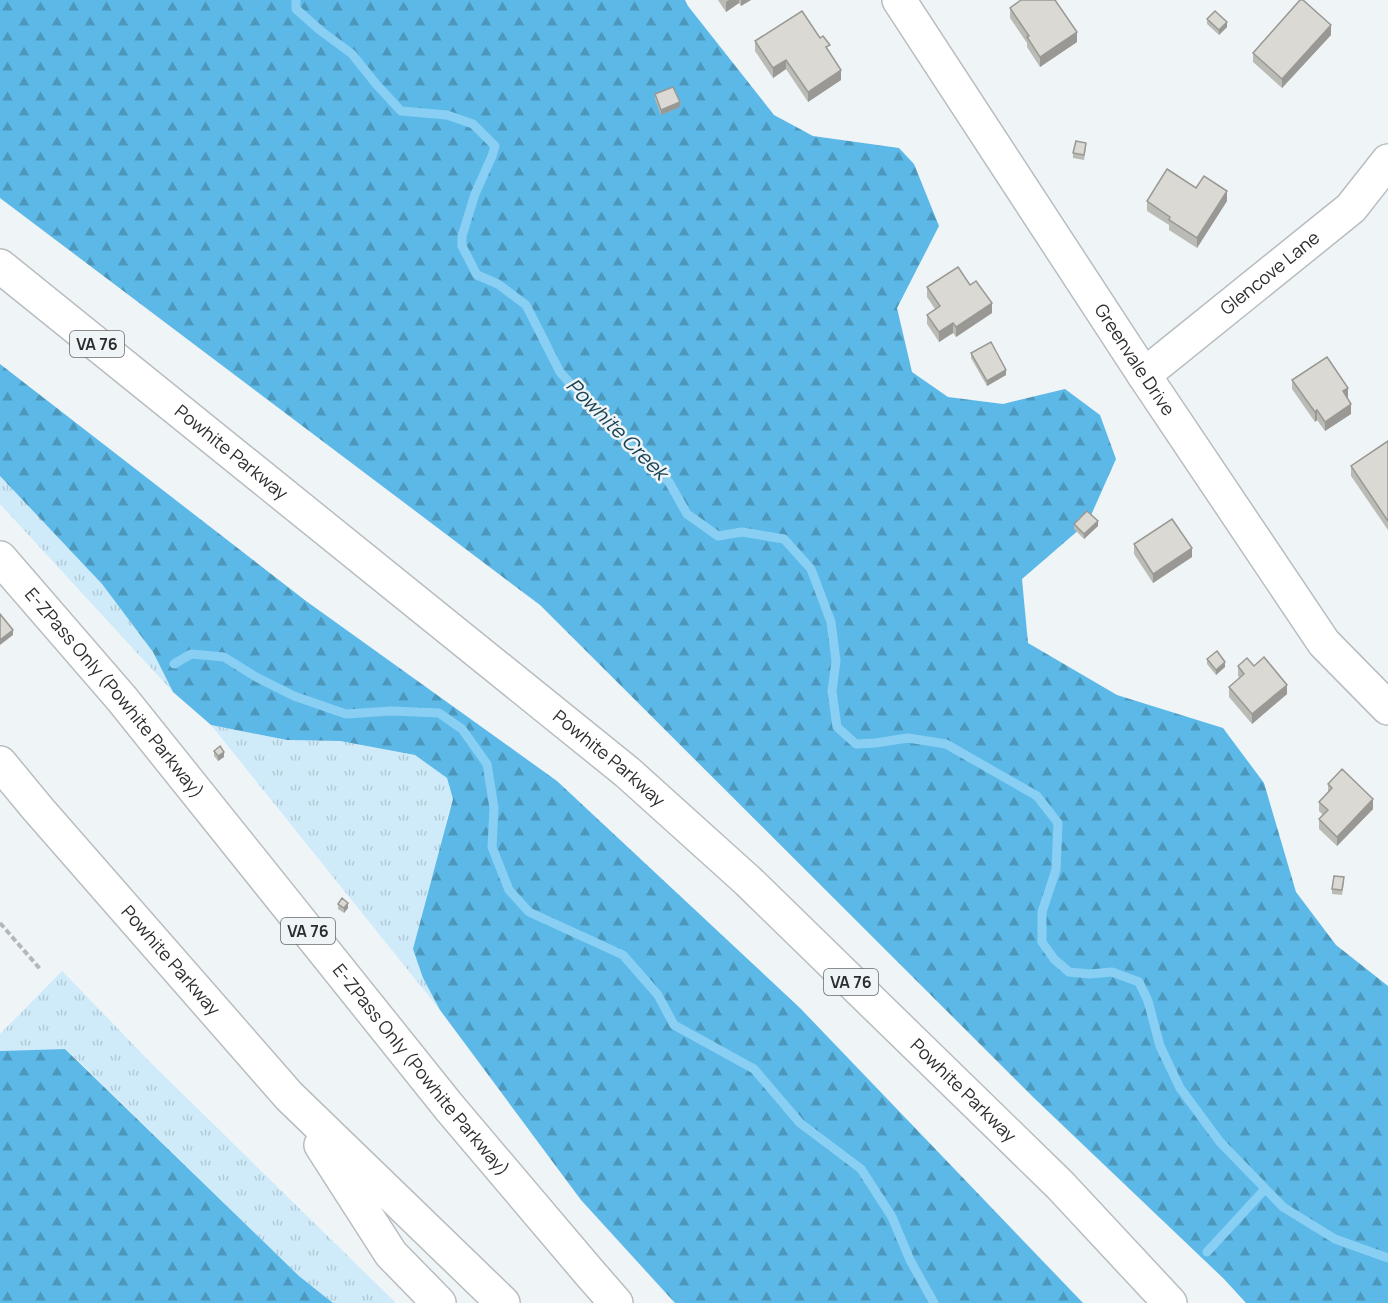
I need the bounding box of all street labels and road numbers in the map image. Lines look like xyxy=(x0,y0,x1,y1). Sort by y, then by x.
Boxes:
street label: Glencove Lane xyxy=(1215,225,1324,320)
street label: Greenvale Drive xyxy=(1090,299,1181,420)
road number: VA 76 xyxy=(70,331,124,357)
street label: Powhite Parkway xyxy=(170,399,294,505)
street label: E-ZPass Only (Powhite Parkway) xyxy=(20,582,210,803)
street label: Powhite Parkway xyxy=(548,704,671,812)
street label: Powhite Parkway xyxy=(117,900,226,1020)
road number: VA 76 xyxy=(281,918,335,944)
street label: E-ZPass Only (Powhite Parkway) xyxy=(328,958,515,1181)
road number: VA 76 xyxy=(824,969,878,995)
street label: Powhite Parkway xyxy=(906,1033,1022,1147)

